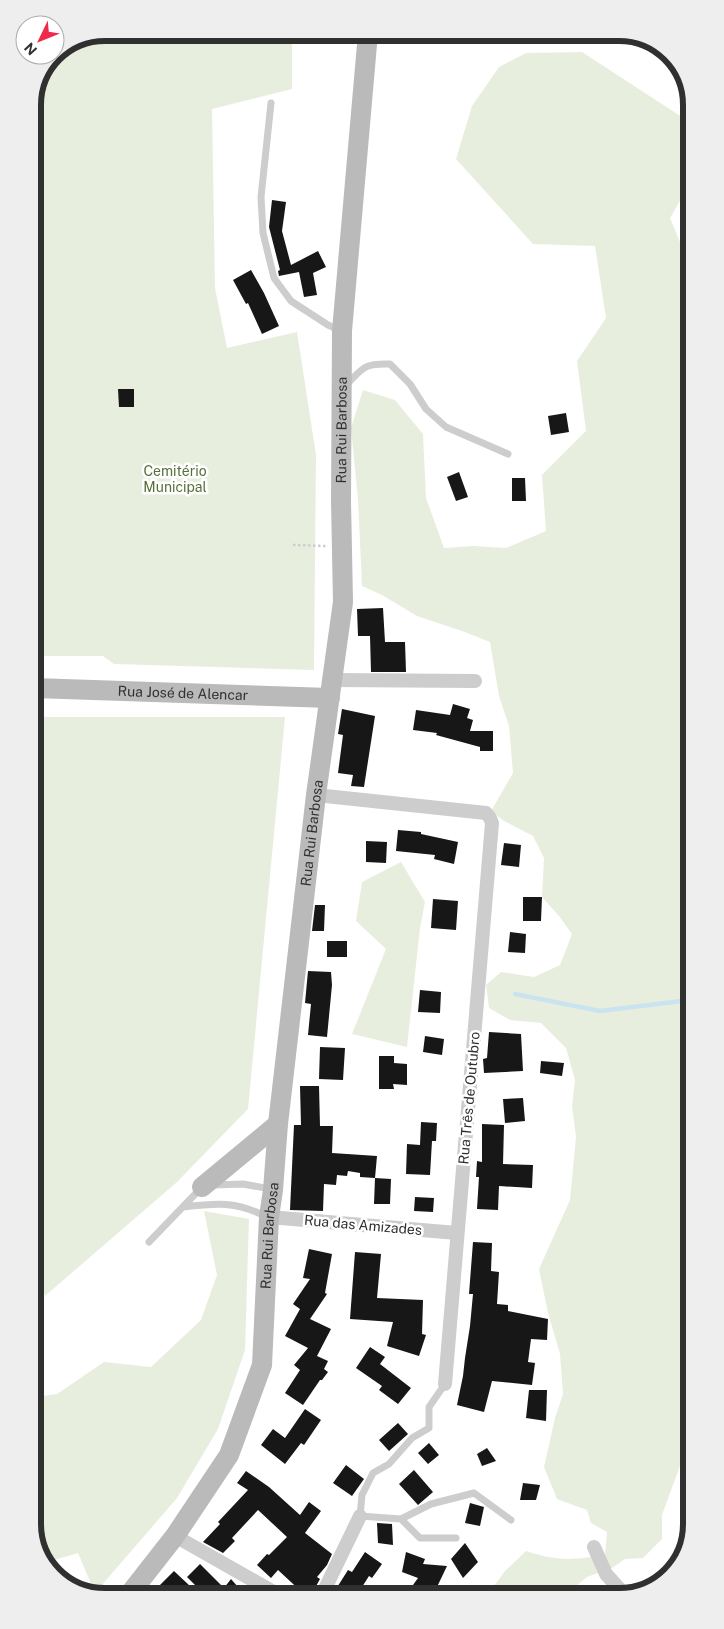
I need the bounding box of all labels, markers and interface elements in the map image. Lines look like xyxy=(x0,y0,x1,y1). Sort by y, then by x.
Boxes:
north arrow xyxy=(15,15,65,65)
text: N xyxy=(21,39,40,58)
street label: Rua Rui Barbosa xyxy=(333,377,350,484)
park label: Cemitério Municipal xyxy=(143,463,207,495)
street label: Rua José de Alencar xyxy=(117,683,248,703)
street label: Rua Rui Barbosa xyxy=(298,779,326,887)
street label: Rua Três de Outubro xyxy=(455,1031,483,1165)
street label: Rua Rui Barbosa xyxy=(258,1182,282,1289)
street label: Rua das Amizades xyxy=(303,1212,423,1238)

